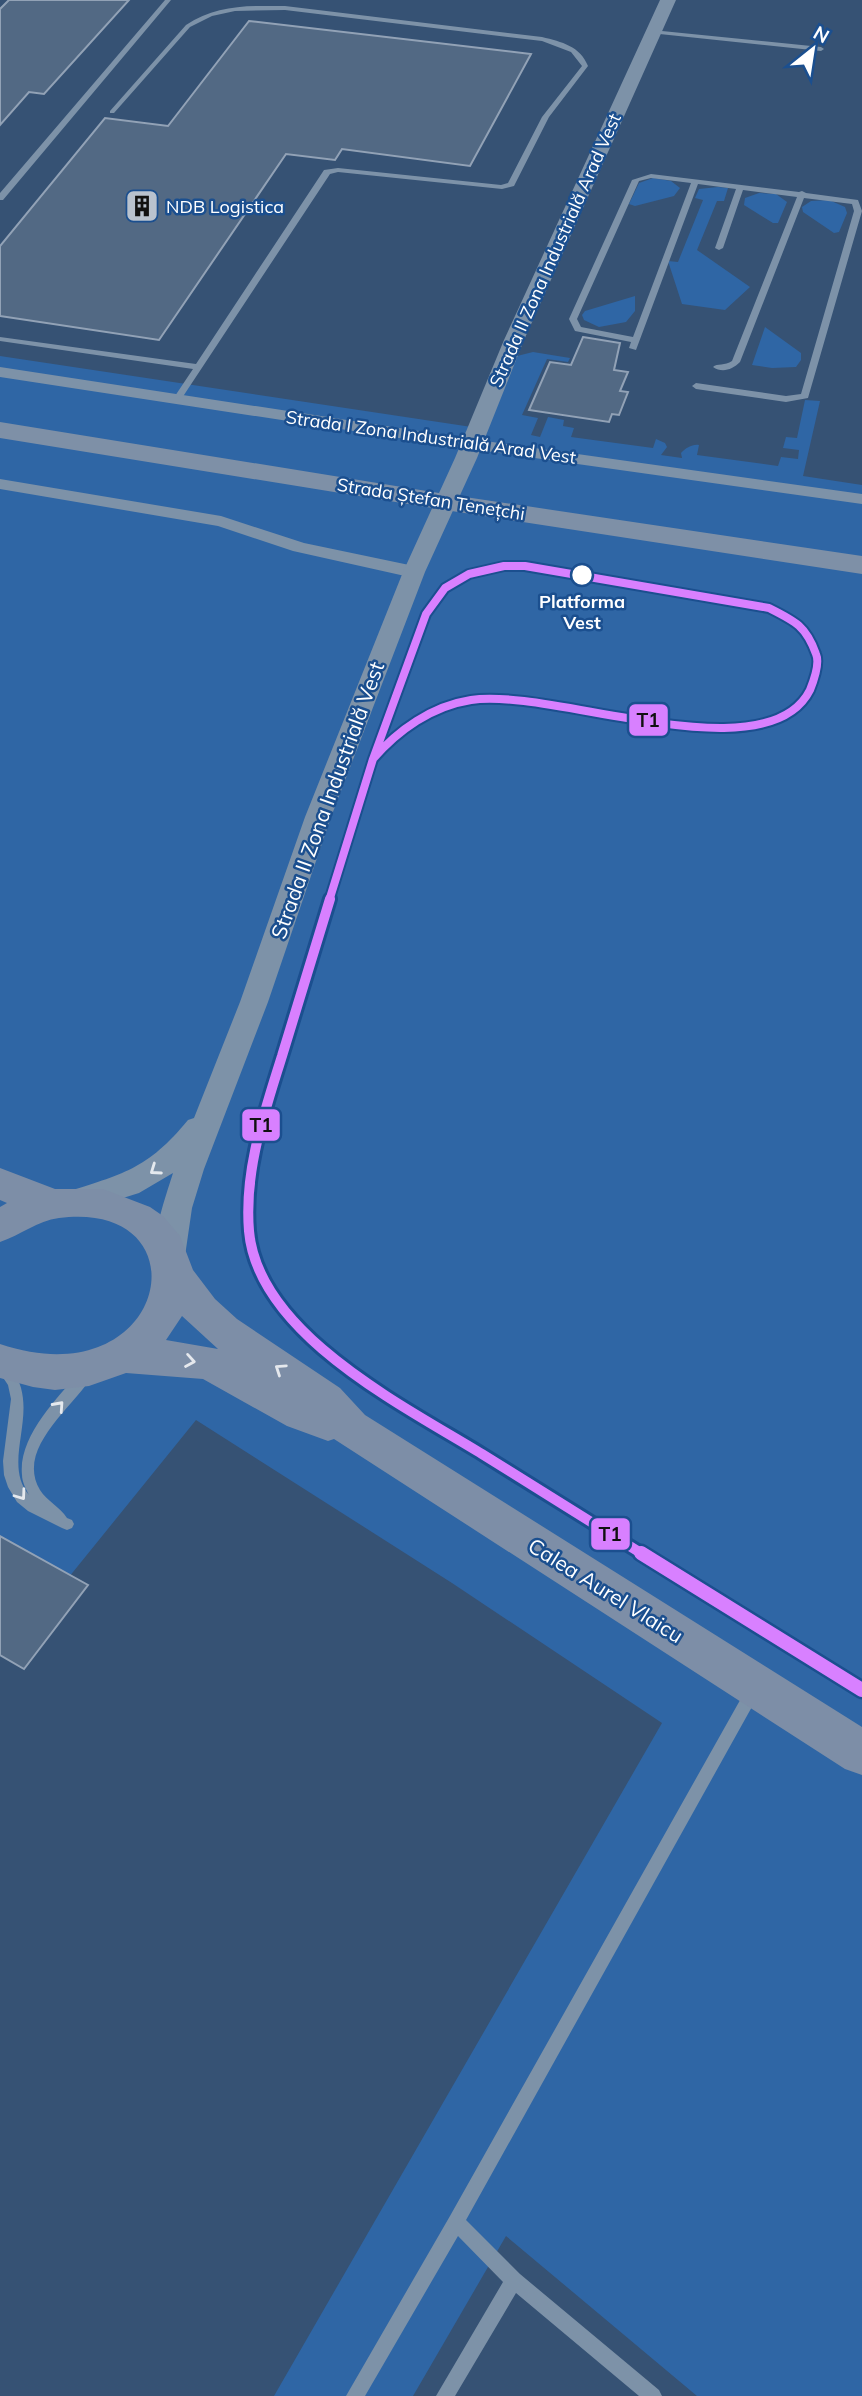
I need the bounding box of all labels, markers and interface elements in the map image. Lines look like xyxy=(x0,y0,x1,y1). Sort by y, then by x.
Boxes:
north arrow xyxy=(778,14,848,84)
text: N xyxy=(809,20,834,48)
street label: Strada II Zona Industrială Arad Vest xyxy=(484,110,626,390)
building icon: NDB Logistica xyxy=(123,187,161,225)
place label: NDB Logistica xyxy=(166,195,284,218)
street label: Strada I Zona Industrială Arad Vest xyxy=(285,405,577,469)
street label: Strada Ștefan Tenețchi xyxy=(335,473,527,525)
marker: Platforma Vest xyxy=(570,563,594,587)
place label: Platforma Vest xyxy=(539,590,625,634)
street label: Strada II Zona Industrială Vest xyxy=(265,658,389,942)
line badge: T1 xyxy=(628,703,669,737)
text: T1 xyxy=(636,708,660,732)
line badge: T1 xyxy=(241,1108,281,1142)
text: T1 xyxy=(249,1113,273,1137)
one-way arrow xyxy=(150,1162,163,1174)
one-way arrow xyxy=(184,1353,196,1368)
one-way arrow xyxy=(275,1365,288,1377)
one-way arrow xyxy=(51,1401,63,1414)
one-way arrow xyxy=(13,1487,25,1499)
line badge: T1 xyxy=(590,1517,631,1551)
text: T1 xyxy=(598,1522,622,1546)
street label: Calea Aurel Vlaicu xyxy=(524,1532,688,1648)

